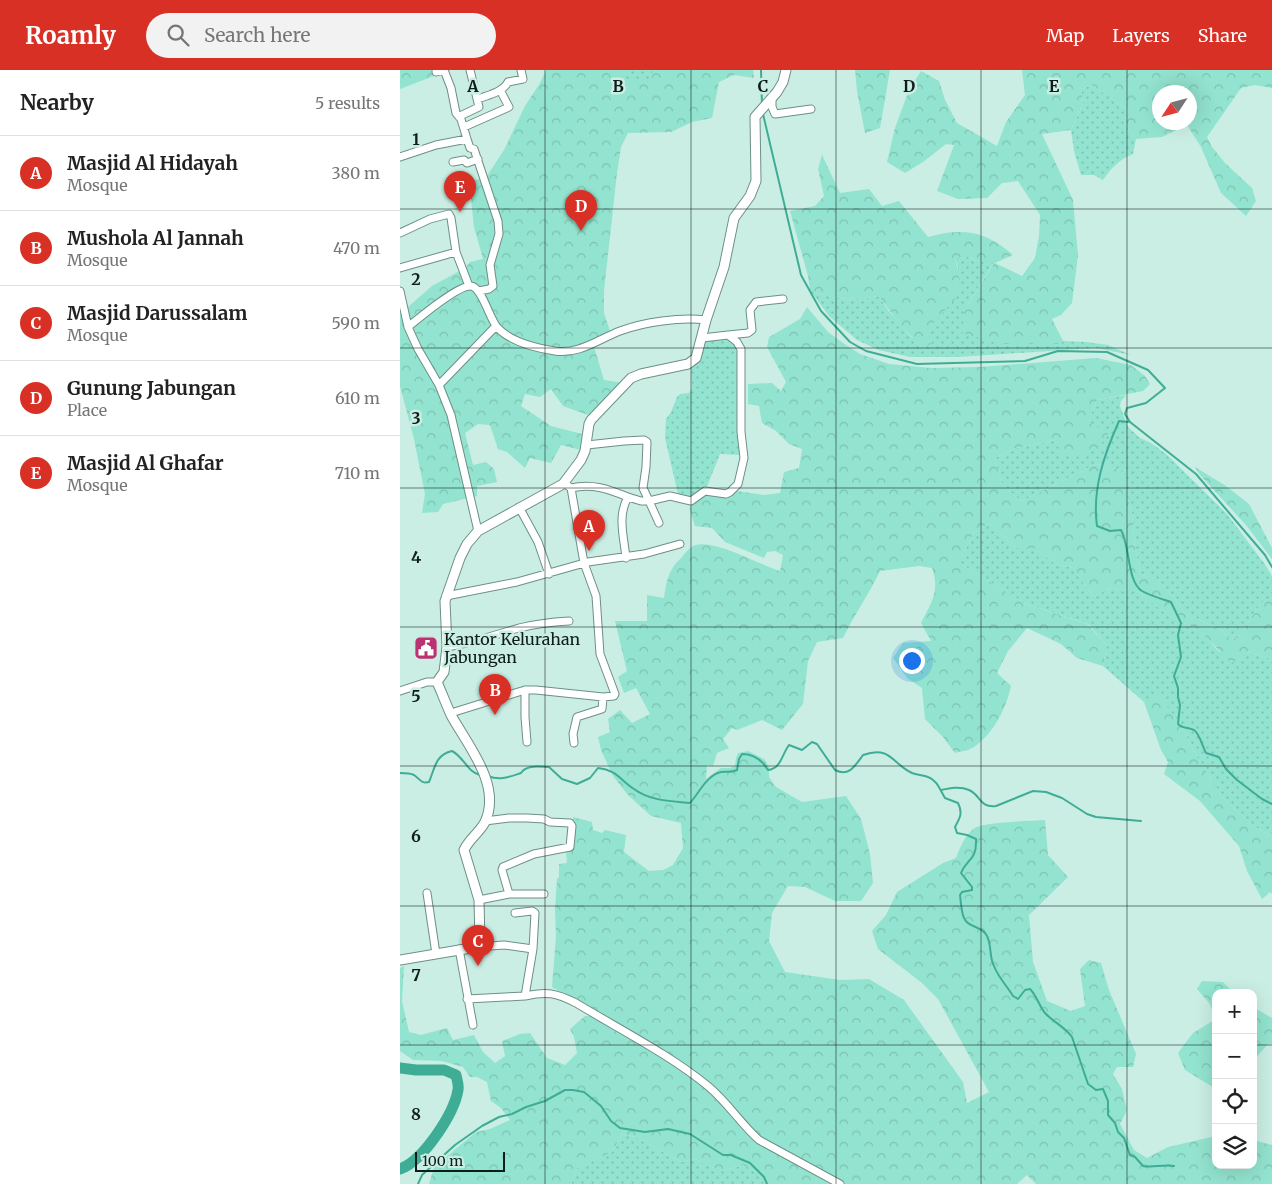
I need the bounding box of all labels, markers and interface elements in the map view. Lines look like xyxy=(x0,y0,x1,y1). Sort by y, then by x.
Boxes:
search box xyxy=(146,13,496,58)
text: Roamly xyxy=(25,20,116,51)
icon: search xyxy=(164,21,192,49)
text: Search here xyxy=(204,23,310,47)
text: Map xyxy=(1046,24,1084,47)
text: Layers xyxy=(1112,24,1170,47)
text: Share xyxy=(1198,24,1247,47)
text: A xyxy=(466,76,479,96)
text: B xyxy=(612,76,624,96)
text: C xyxy=(758,76,768,96)
text: D xyxy=(903,76,915,96)
text: E xyxy=(1049,76,1060,96)
north arrow xyxy=(1152,85,1197,130)
text: Nearby xyxy=(20,89,94,116)
text: 5 results xyxy=(315,93,380,113)
text: 1 xyxy=(412,129,420,149)
text: Masjid Al Hidayah xyxy=(67,151,238,175)
text: A xyxy=(30,163,42,183)
text: 380 m xyxy=(332,163,380,183)
pin: E xyxy=(444,171,476,212)
text: Mosque xyxy=(67,175,128,195)
pin: D xyxy=(565,190,597,231)
text: Mushola Al Jannah xyxy=(67,226,244,250)
text: B xyxy=(30,238,42,258)
text: 470 m xyxy=(333,238,380,258)
text: Mosque xyxy=(67,250,128,270)
text: 2 xyxy=(411,269,421,289)
text: Masjid Darussalam xyxy=(67,301,247,325)
text: C xyxy=(31,313,41,333)
text: 590 m xyxy=(331,313,380,333)
text: Mosque xyxy=(67,325,128,345)
text: Gunung Jabungan xyxy=(67,376,236,400)
text: D xyxy=(30,388,42,408)
text: 610 m xyxy=(335,388,380,408)
text: Place xyxy=(67,400,107,420)
text: 3 xyxy=(411,408,421,428)
text: Masjid Al Ghafar xyxy=(67,451,224,475)
text: E xyxy=(31,463,41,483)
text: 710 m xyxy=(335,463,380,483)
text: Mosque xyxy=(67,475,128,495)
pin: A xyxy=(573,510,605,551)
text: 4 xyxy=(411,547,421,567)
place label: Kantor Kelurahan Jabungan xyxy=(443,629,580,667)
public building icon: Kantor Kelurahan Jabungan xyxy=(413,635,439,661)
your location xyxy=(899,648,925,674)
pin: B xyxy=(479,674,511,715)
text: 5 xyxy=(411,686,421,706)
text: 6 xyxy=(411,826,421,846)
pin: C xyxy=(462,925,494,966)
text: 7 xyxy=(411,965,421,985)
map controls xyxy=(1212,989,1257,1169)
button: + xyxy=(1212,989,1257,1034)
button: − xyxy=(1212,1034,1257,1079)
button: locate xyxy=(1212,1079,1257,1124)
text: 8 xyxy=(411,1104,421,1124)
button: layers xyxy=(1212,1124,1257,1169)
scale bar xyxy=(415,1149,505,1172)
text: 100 m xyxy=(422,1152,463,1170)

